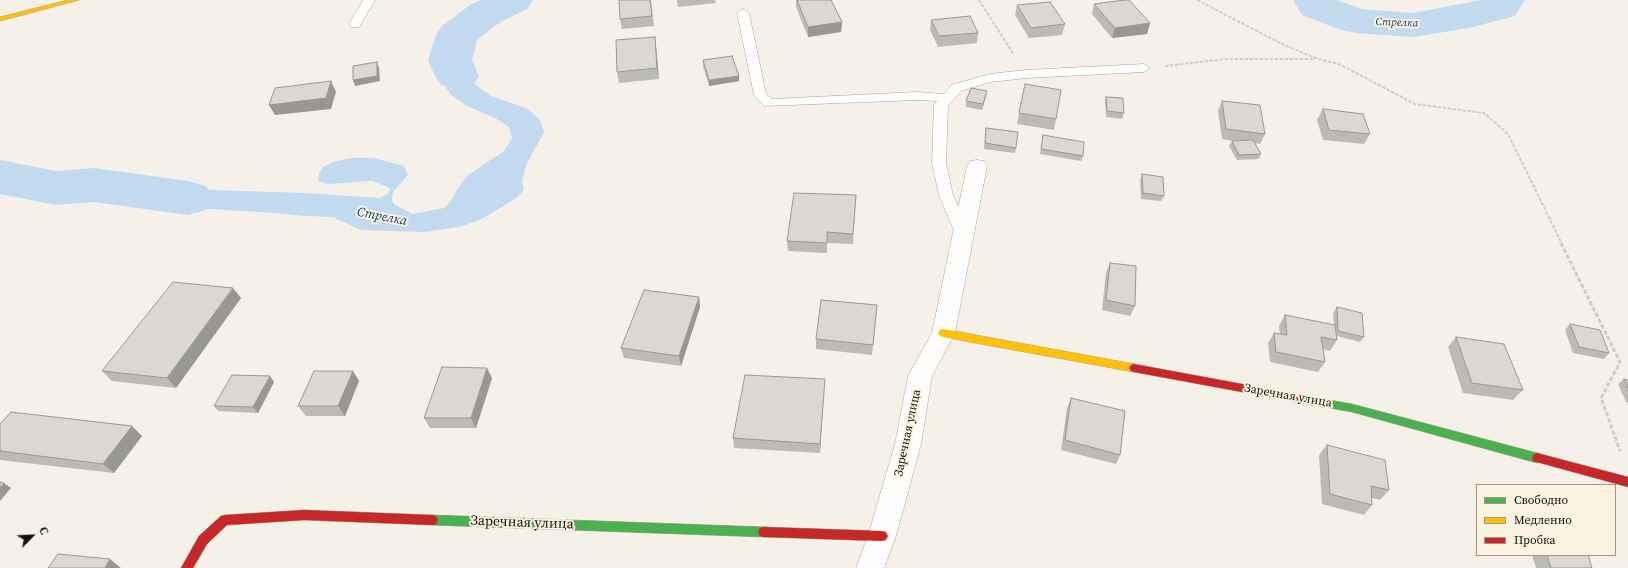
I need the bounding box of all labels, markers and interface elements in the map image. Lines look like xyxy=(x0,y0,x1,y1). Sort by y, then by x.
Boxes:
water label: Стрелка xyxy=(1375,16,1419,30)
water label: Стрелка xyxy=(356,205,408,229)
street label: Заречная улица xyxy=(1243,381,1333,411)
street label: Заречная улица xyxy=(892,388,924,478)
legend xyxy=(1476,484,1616,556)
text: Свободно xyxy=(1514,492,1568,508)
text: Медленно xyxy=(1514,512,1572,528)
street label: Заречная улица xyxy=(470,513,574,533)
north arrow xyxy=(12,516,52,556)
text: С xyxy=(35,525,52,537)
text: Пробка xyxy=(1514,532,1556,548)

